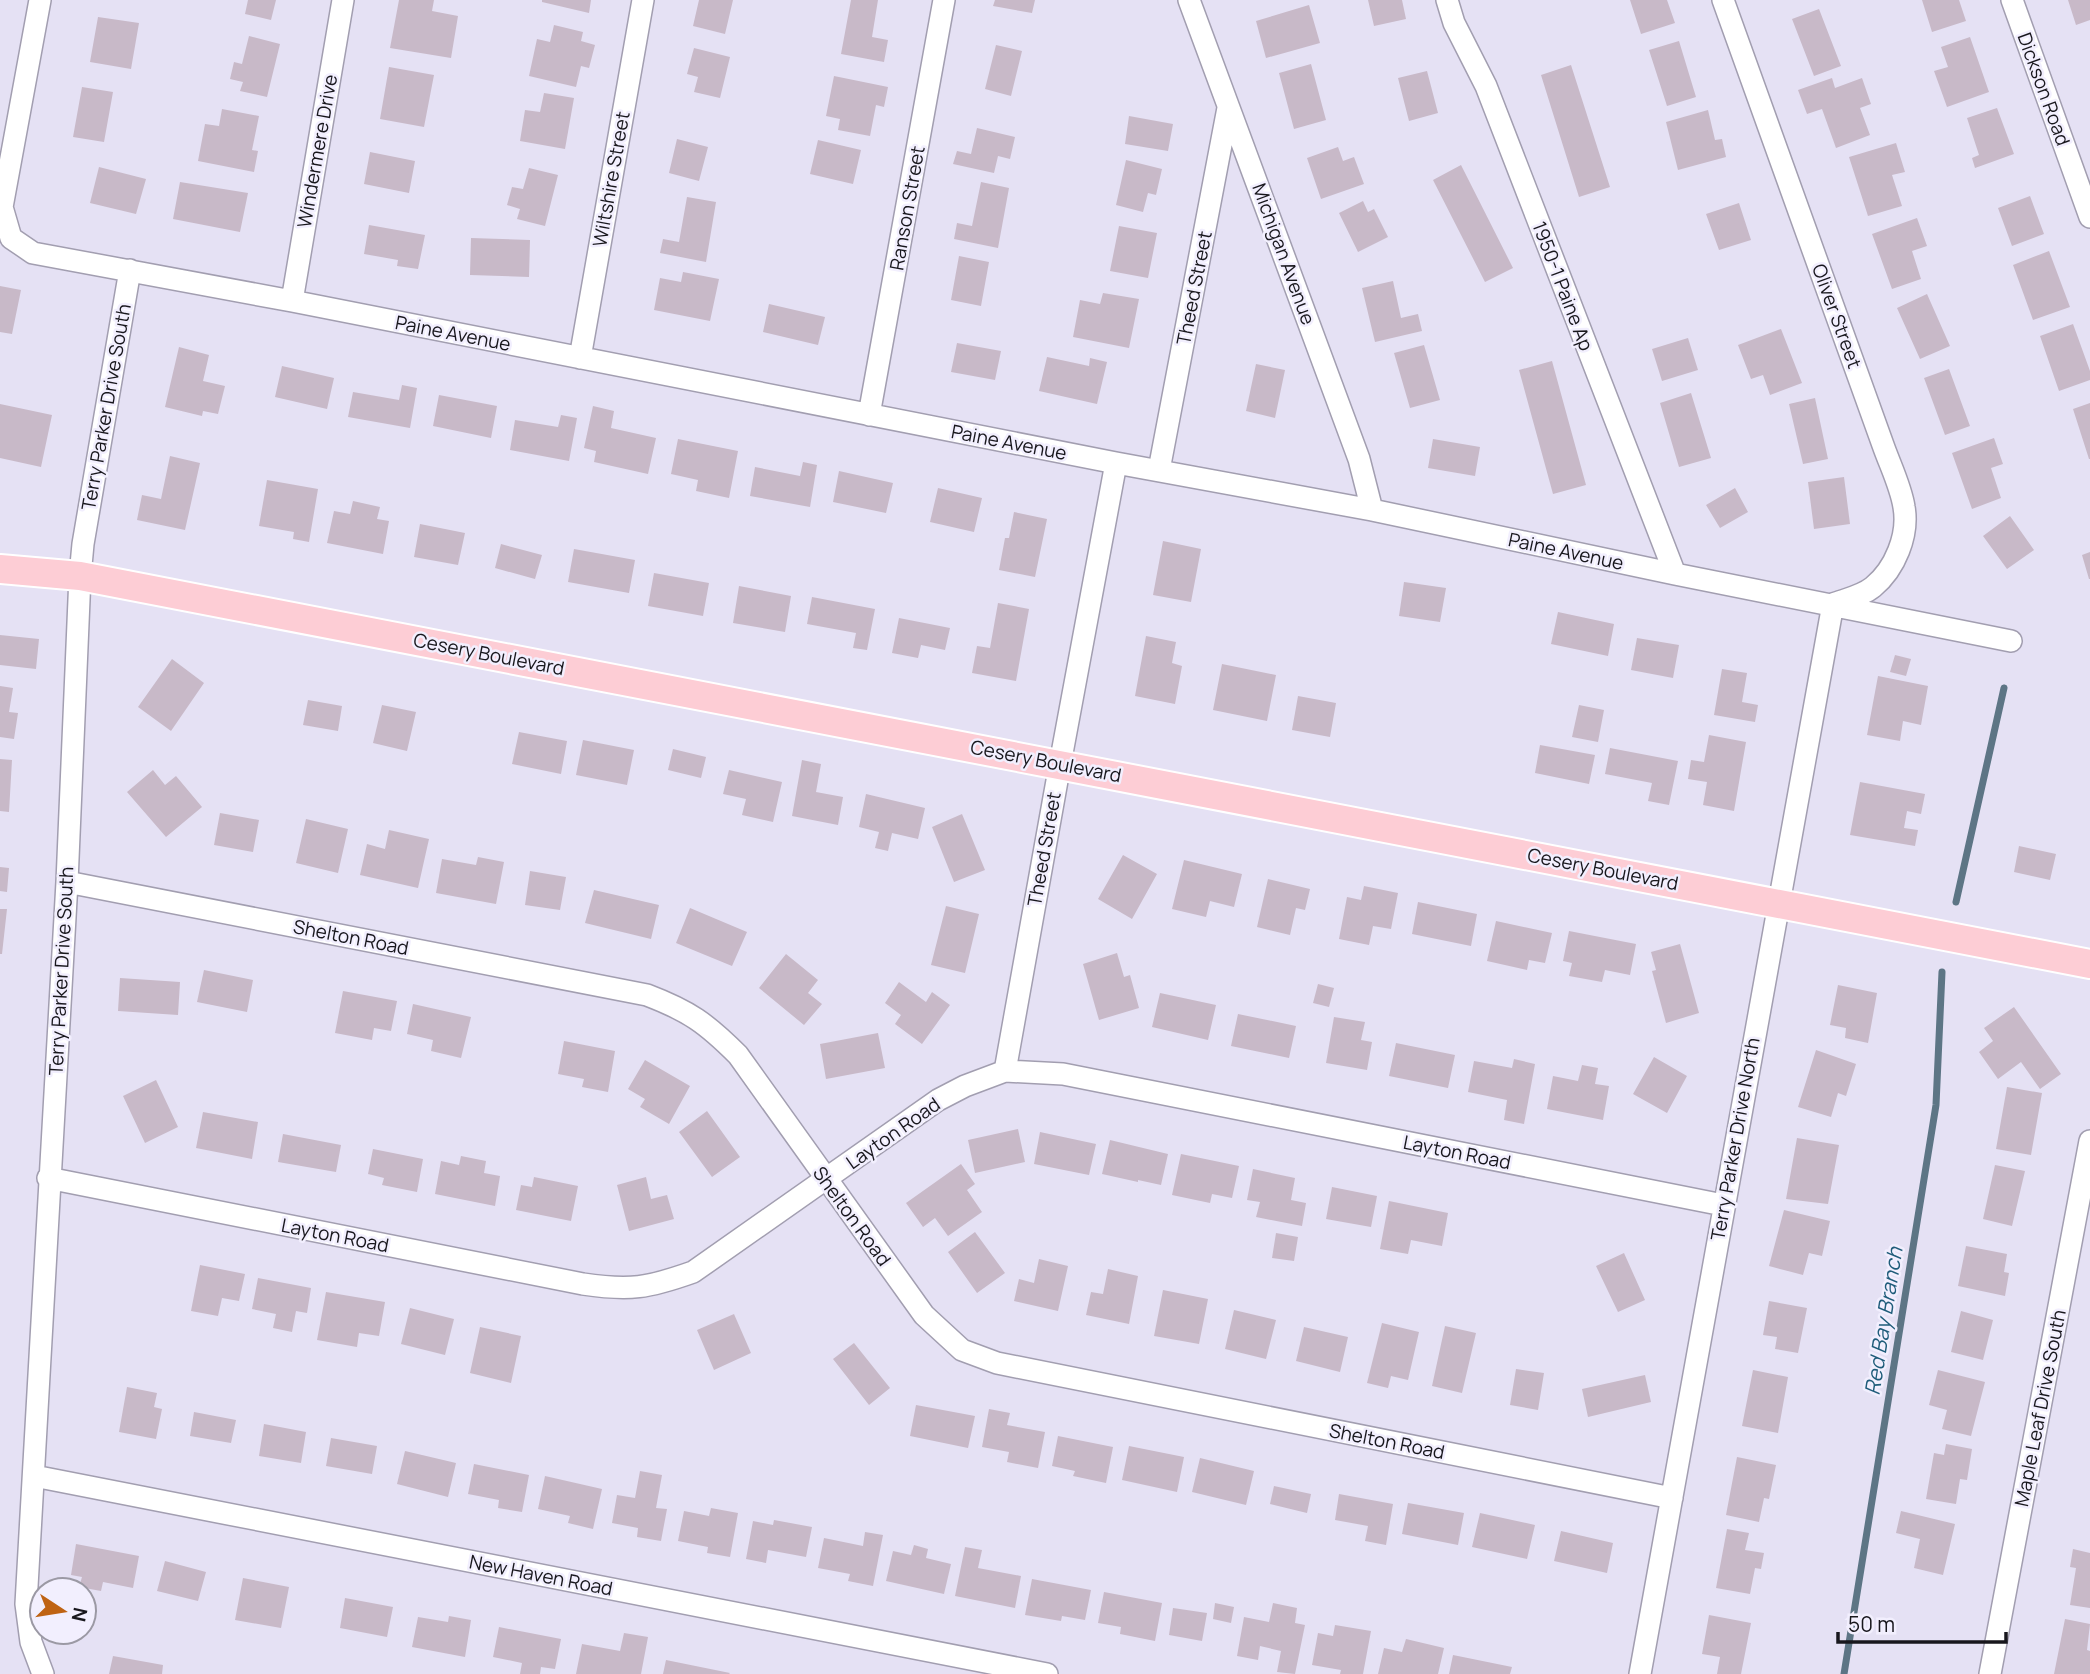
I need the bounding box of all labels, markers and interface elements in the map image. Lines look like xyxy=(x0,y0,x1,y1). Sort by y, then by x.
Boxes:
street label: Dickson Road xyxy=(2012,29,2076,149)
street label: Windermere Drive xyxy=(291,72,343,230)
street label: Wiltshire Street xyxy=(586,109,636,249)
street label: Ranson Street xyxy=(883,144,931,272)
street label: Michigan Avenue xyxy=(1246,180,1322,328)
street label: 1950-1 Paine Ap xyxy=(1526,218,1600,354)
street label: Theed Street xyxy=(1170,229,1218,347)
street label: Oliver Street xyxy=(1806,260,1868,372)
street label: Terry Parker Drive South xyxy=(75,302,137,512)
street label: Paine Avenue xyxy=(393,309,513,357)
street label: Paine Avenue xyxy=(949,418,1069,466)
street label: Paine Avenue xyxy=(1506,526,1626,576)
street label: Cesery Boulevard xyxy=(411,627,567,681)
street label: Cesery Boulevard xyxy=(968,734,1124,788)
street label: Theed Street xyxy=(1021,790,1067,908)
street label: Cesery Boulevard xyxy=(1525,842,1681,896)
street label: Terry Parker Drive South xyxy=(43,866,79,1076)
street label: Shelton Road xyxy=(291,913,411,961)
street label: Terry Parker Drive North xyxy=(1704,1035,1766,1243)
street label: Layton Road xyxy=(841,1091,945,1175)
street label: Layton Road xyxy=(1401,1129,1513,1175)
street label: Shelton Road xyxy=(807,1161,897,1271)
street label: Layton Road xyxy=(279,1212,391,1258)
water label: Red Bay Branch xyxy=(1857,1243,1909,1397)
street label: Maple Leaf Drive South xyxy=(2008,1307,2072,1509)
street label: Shelton Road xyxy=(1327,1417,1447,1465)
street label: New Haven Road xyxy=(467,1548,615,1602)
north arrow xyxy=(28,1576,98,1646)
scale bar xyxy=(1838,1600,2006,1644)
text: N xyxy=(65,1605,94,1624)
text: 50 m xyxy=(1848,1610,1895,1638)

